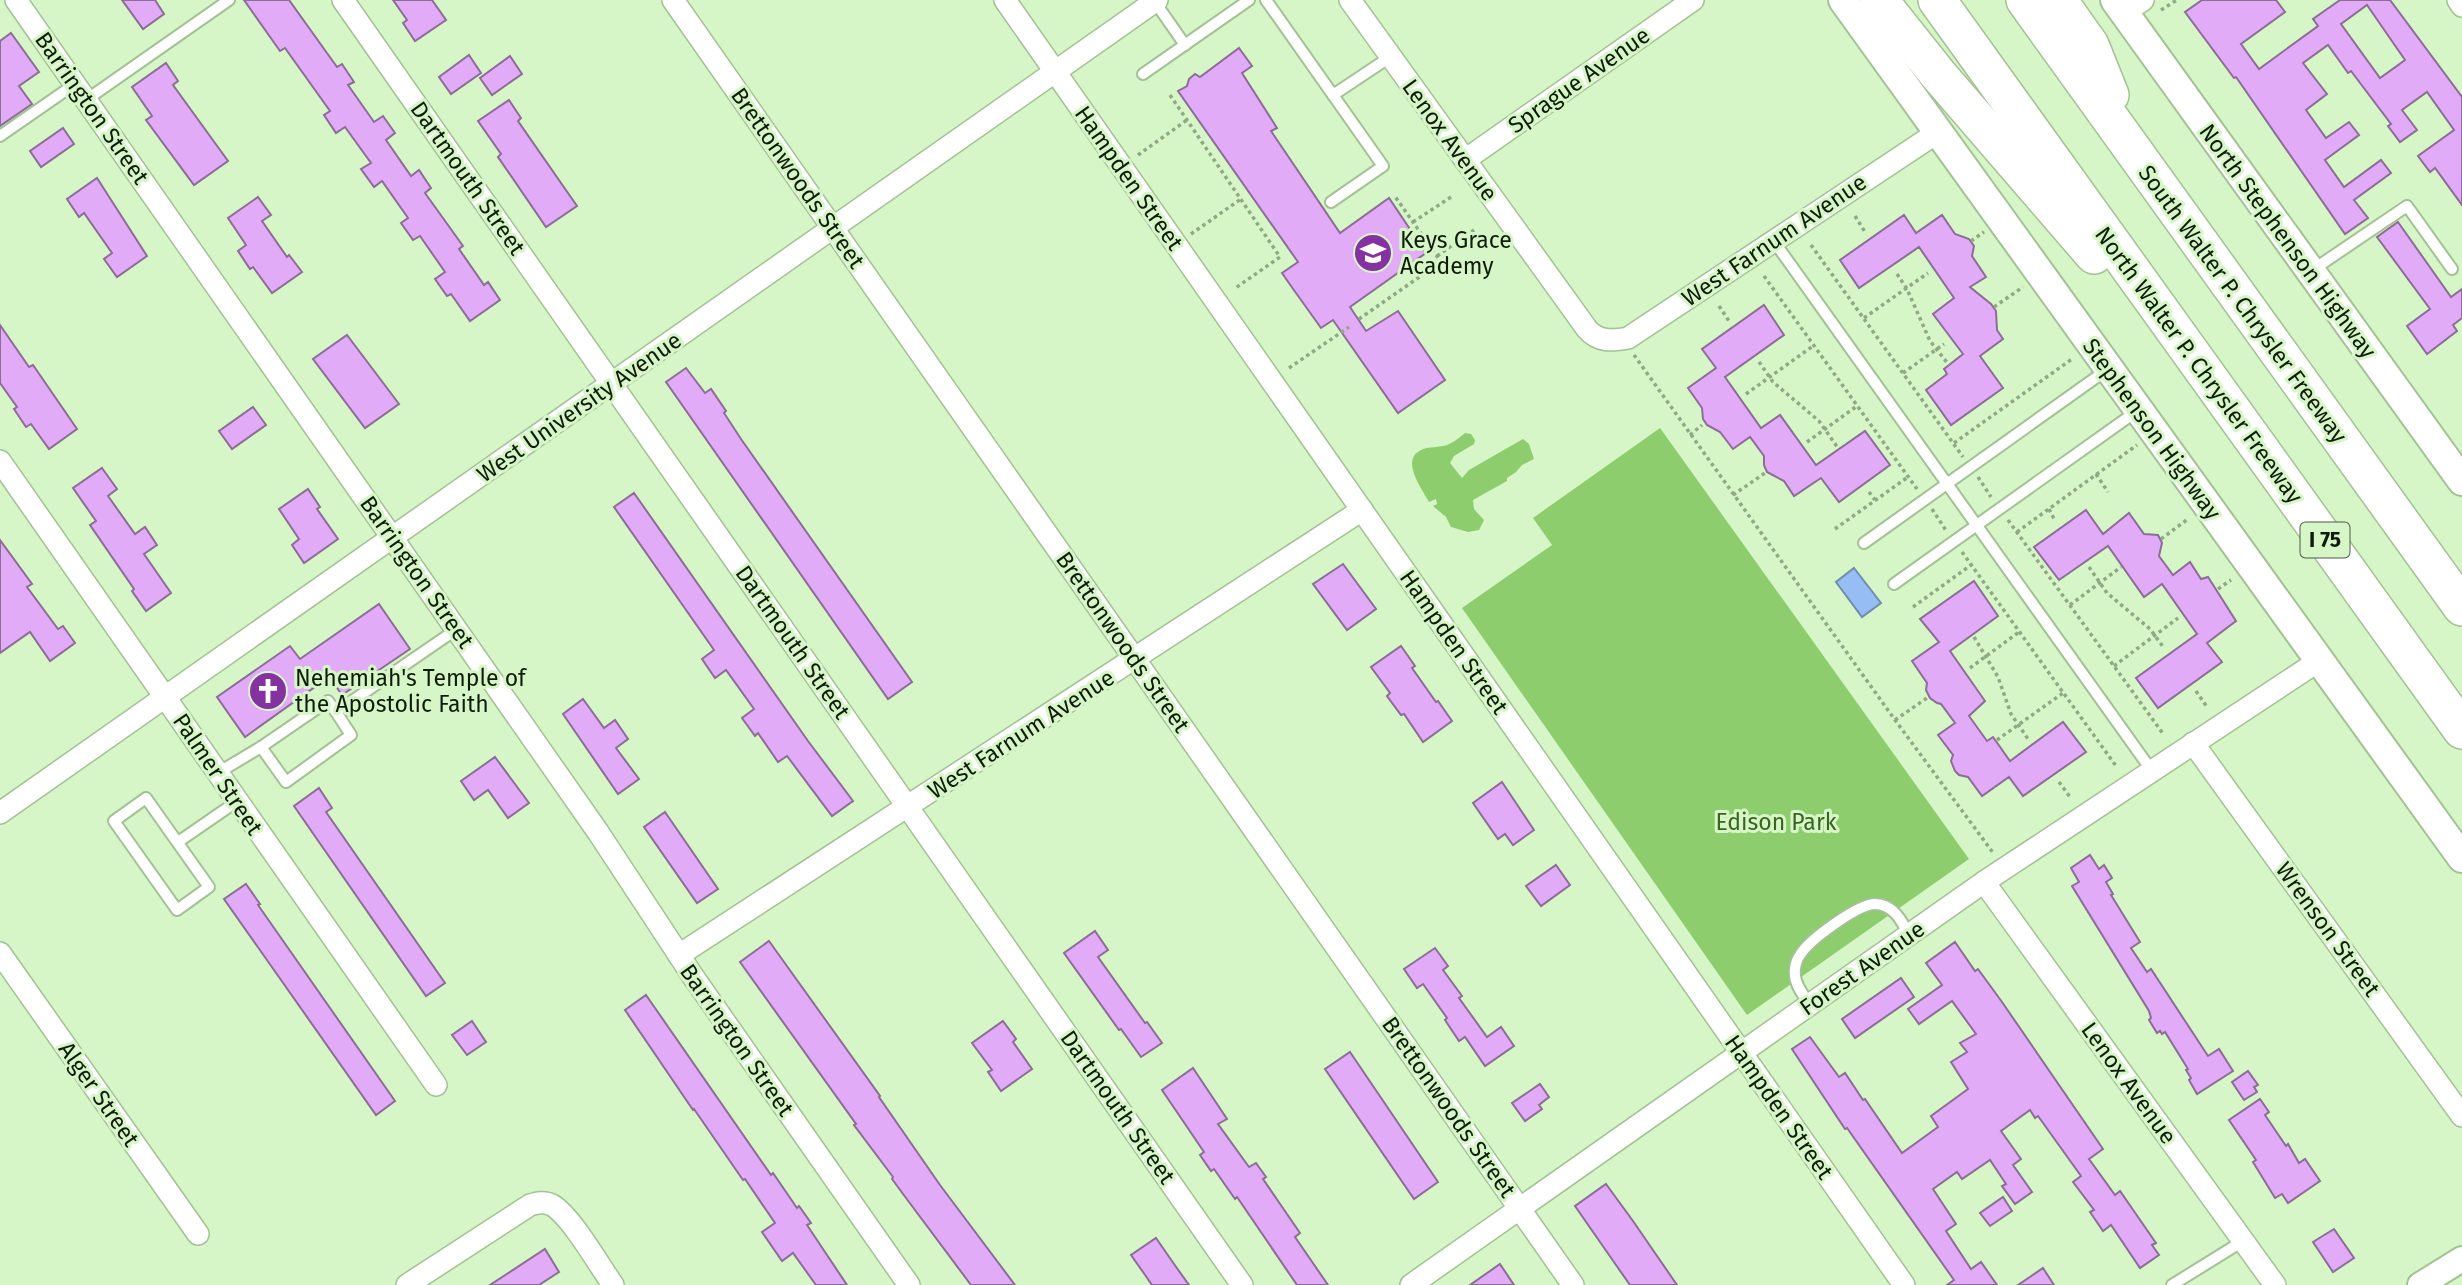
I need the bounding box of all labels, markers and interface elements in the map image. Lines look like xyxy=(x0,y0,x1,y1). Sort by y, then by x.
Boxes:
street label: Sprague Avenue xyxy=(1503,21,1655,139)
street label: Barrington Street xyxy=(29,26,155,190)
street label: Lenox Avenue xyxy=(1396,74,1504,206)
street label: Brettonwoods Street xyxy=(725,82,871,274)
street label: Dartmouth Street xyxy=(405,96,532,261)
street label: Hampden Street xyxy=(1069,100,1190,256)
street label: North Stephenson Highway xyxy=(2193,118,2383,364)
street label: South Walter P. Chrysler Freeway xyxy=(2133,160,2354,449)
street label: West Farnum Avenue xyxy=(1676,168,1872,312)
street label: North Walter P. Chrysler Freeway xyxy=(2089,221,2309,509)
place label: Keys Grace Academy xyxy=(1400,226,1512,280)
school or university icon: Keys Grace Academy xyxy=(1352,232,1394,274)
street label: West University Avenue xyxy=(471,326,687,488)
street label: Stephenson Highway xyxy=(2077,333,2228,526)
street label: Barrington Street xyxy=(354,490,480,654)
road number: I 75 xyxy=(2300,522,2350,558)
street label: Brettonwoods Street xyxy=(1050,546,1196,738)
street label: Dartmouth Street xyxy=(730,560,857,725)
street label: Hampden Street xyxy=(1394,564,1515,720)
street label: West Farnum Avenue xyxy=(922,663,1120,805)
place label: Nehemiah's Temple of the Apostolic Faith xyxy=(295,664,528,718)
church icon: Nehemiah's Temple of the Apostolic Faith xyxy=(247,670,289,712)
street label: Palmer Street xyxy=(167,708,269,841)
park label: Edison Park xyxy=(1715,808,1837,836)
street label: Wrenson Street xyxy=(2270,856,2387,1002)
street label: Forest Avenue xyxy=(1794,915,1930,1021)
street label: Barrington Street xyxy=(674,958,800,1122)
street label: Brettonwoods Street xyxy=(1376,1011,1522,1203)
street label: Lenox Avenue xyxy=(2075,1017,2183,1149)
street label: Dartmouth Street xyxy=(1055,1025,1182,1190)
street label: Hampden Street xyxy=(1719,1029,1840,1185)
street label: Alger Street xyxy=(53,1036,146,1152)

